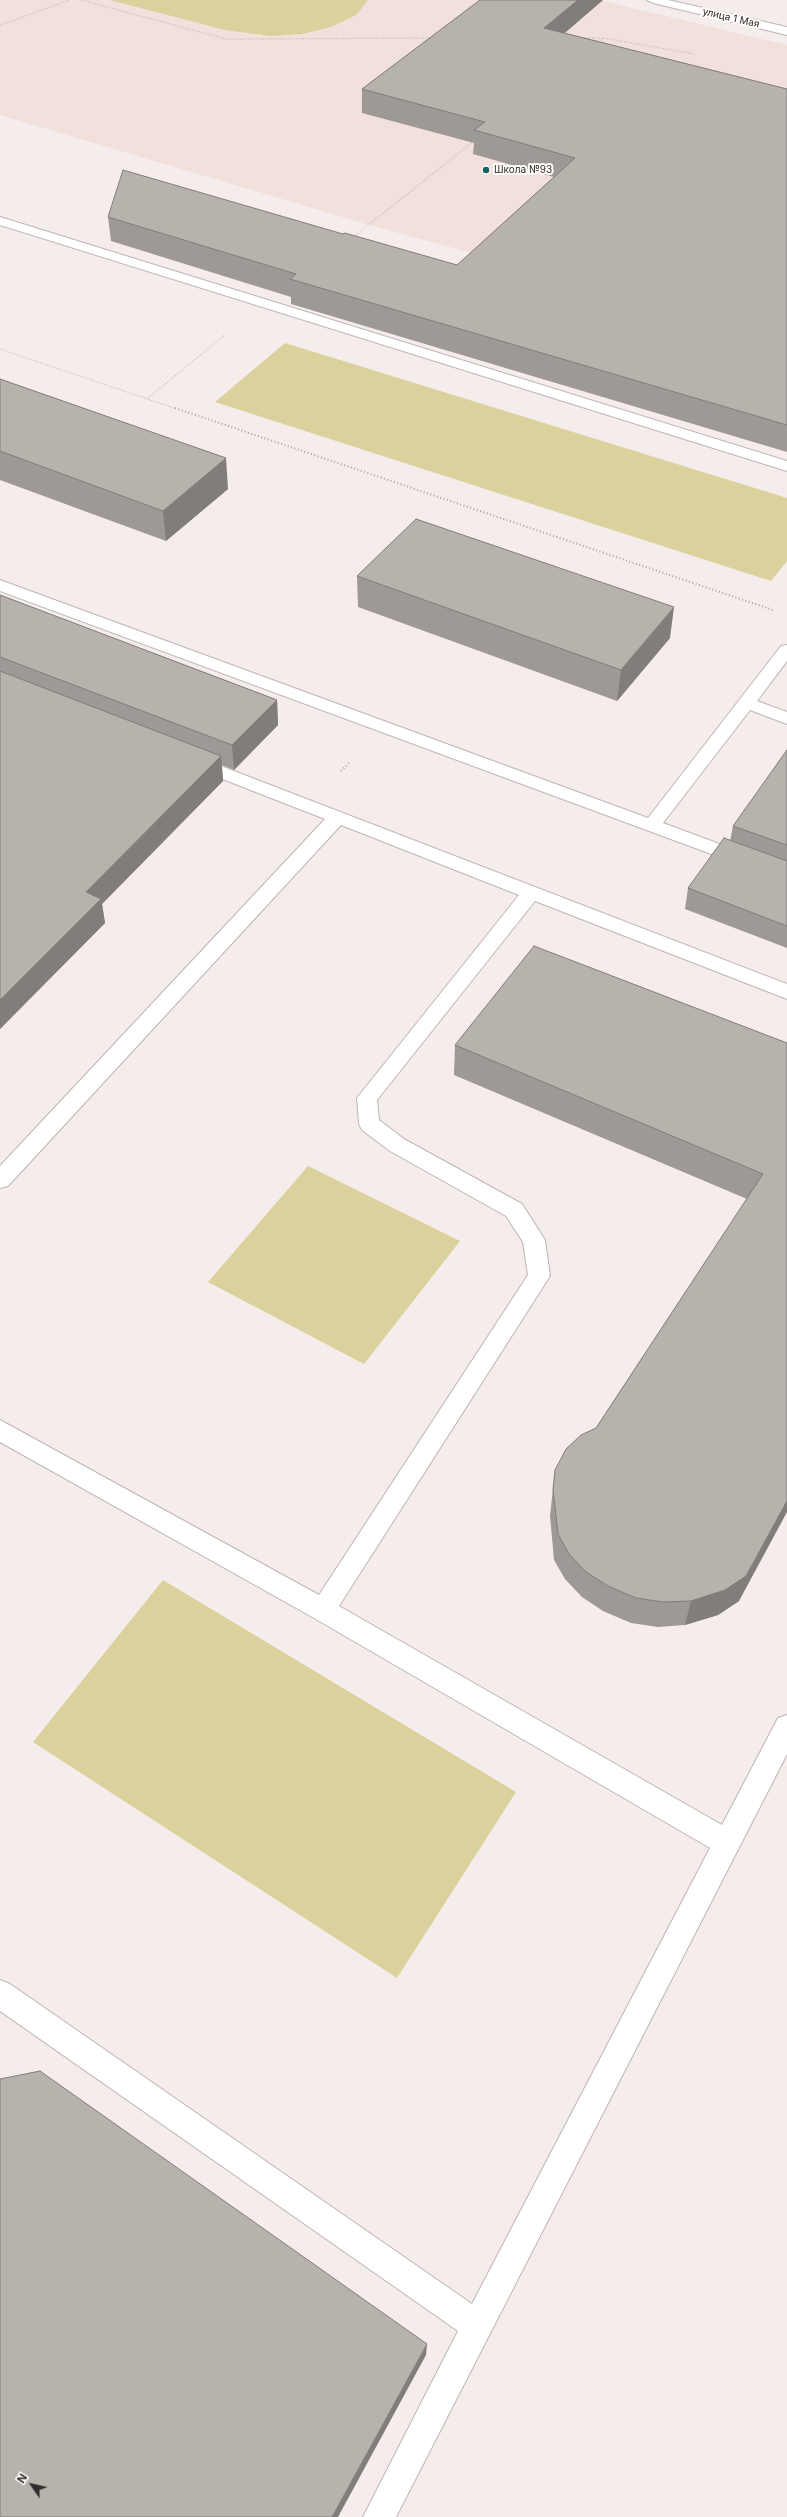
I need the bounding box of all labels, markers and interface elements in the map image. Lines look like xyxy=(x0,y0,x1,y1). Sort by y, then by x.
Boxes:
street label: улица 1 Мая xyxy=(701,6,761,30)
place label: Школа №93 xyxy=(494,164,552,176)
marker: Школа №93 xyxy=(481,165,491,175)
north arrow xyxy=(12,2465,52,2505)
text: N xyxy=(14,2471,30,2486)

